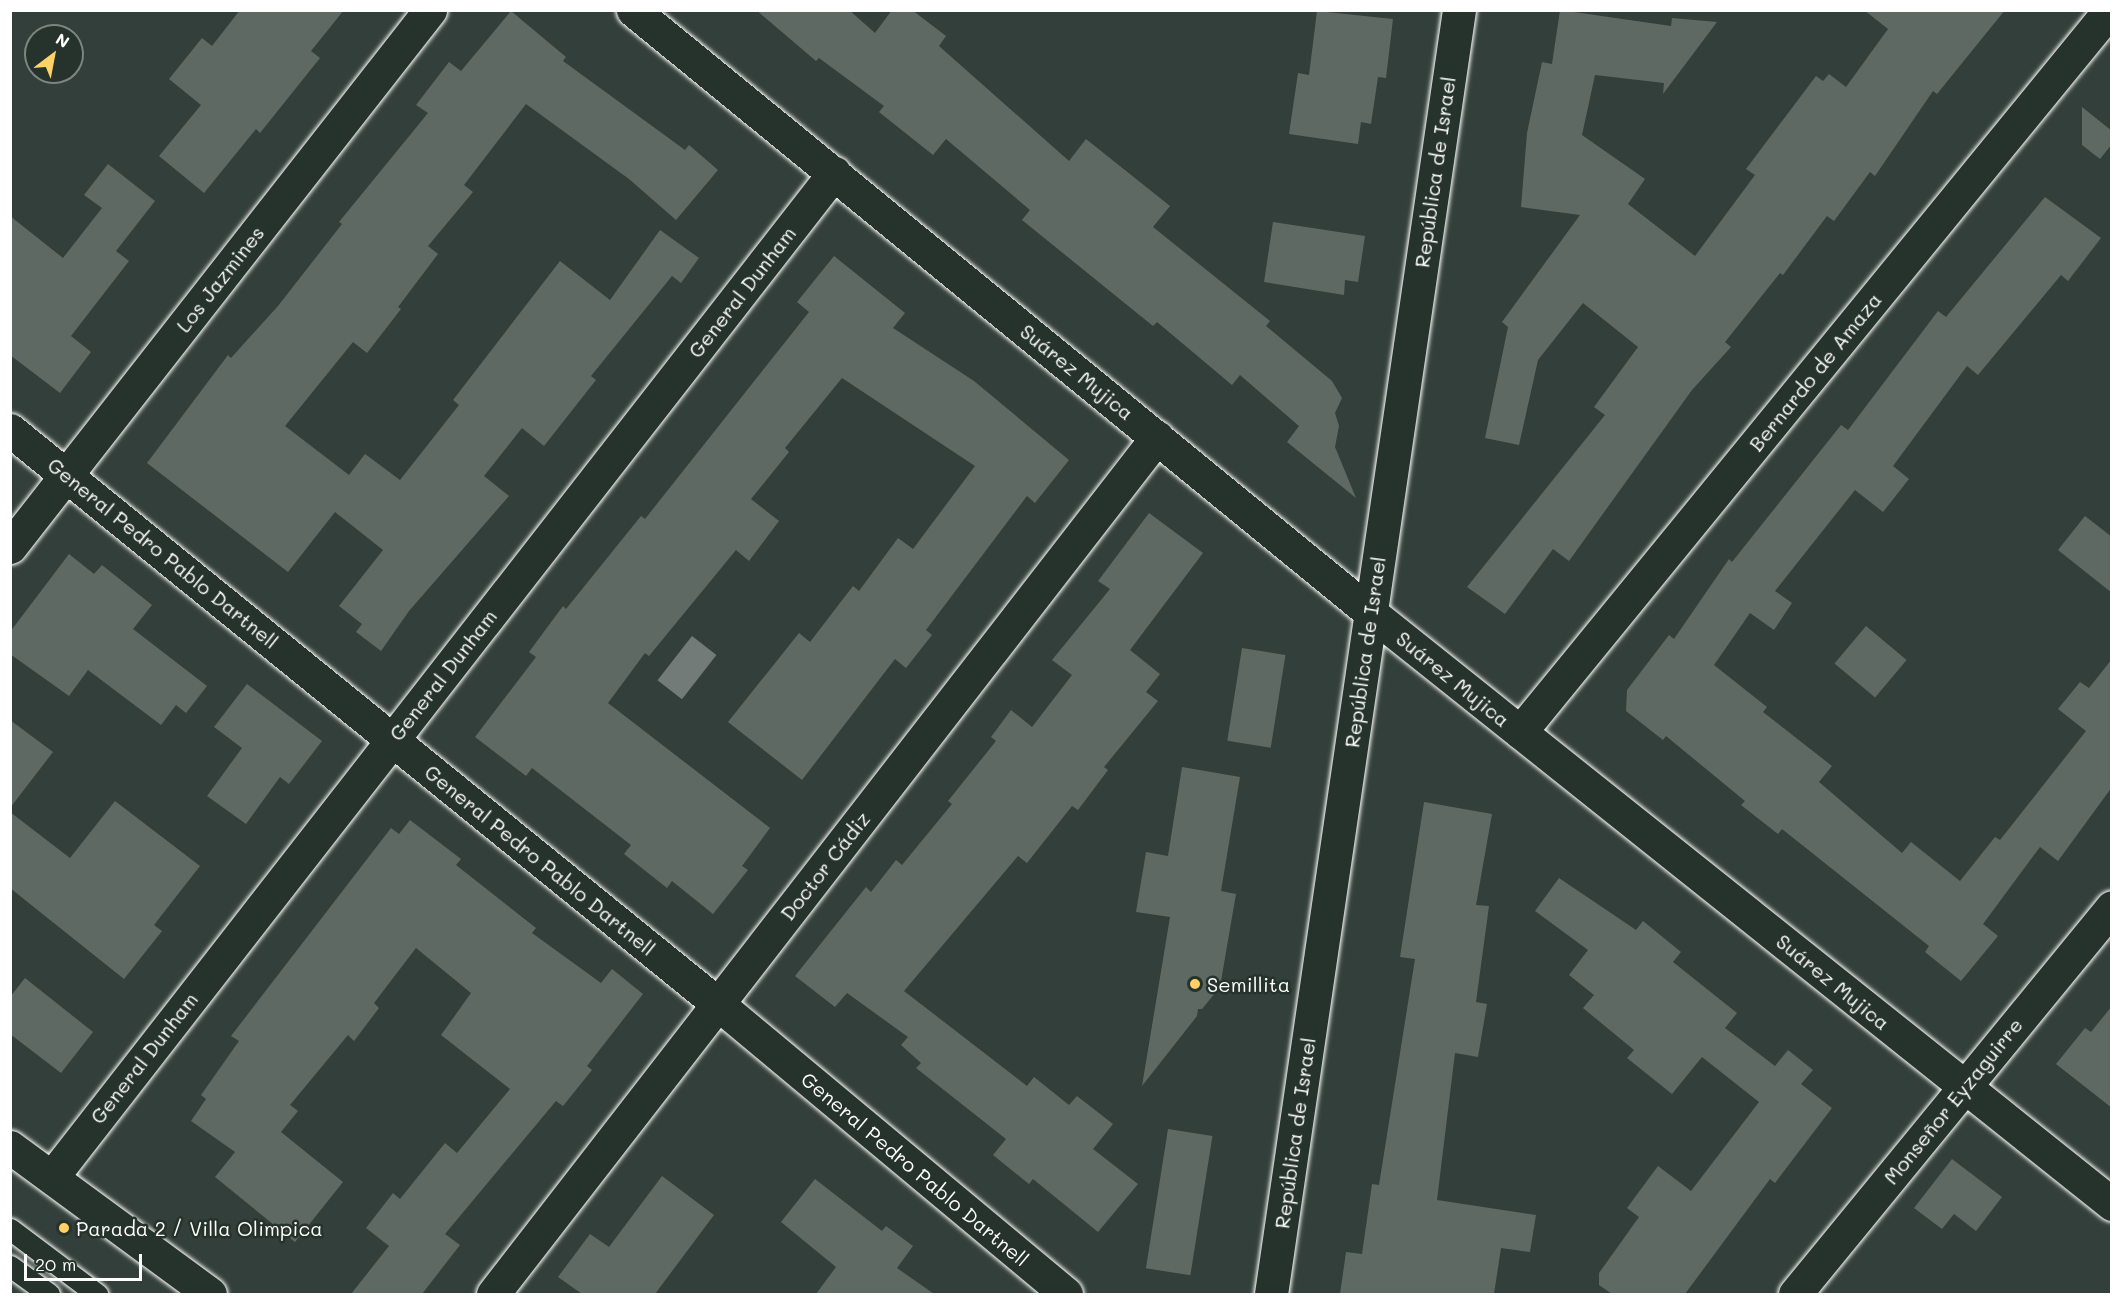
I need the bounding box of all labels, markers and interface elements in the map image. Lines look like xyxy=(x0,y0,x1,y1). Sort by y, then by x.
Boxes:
north arrow xyxy=(24,24,84,84)
text: N xyxy=(52,28,73,52)
street label: República de Israel xyxy=(1410,75,1460,269)
street label: Los Jazmines xyxy=(171,221,269,337)
street label: General Dunham xyxy=(683,222,801,362)
street label: Bernardo de Amaza xyxy=(1744,288,1886,456)
street label: Suárez Mujica xyxy=(1016,319,1138,425)
street label: General Pedro Pablo Dartnell xyxy=(43,453,283,653)
street label: República de Israel xyxy=(1340,555,1390,749)
street label: General Dunham xyxy=(384,605,502,745)
street label: Suárez Mujica xyxy=(1392,626,1514,732)
street label: General Pedro Pablo Dartnell xyxy=(420,760,660,960)
street label: Doctor Cádiz xyxy=(775,807,875,925)
street label: Suárez Mujica xyxy=(1772,929,1894,1035)
place label: Semillita xyxy=(1207,972,1290,996)
marker: Semillita xyxy=(1188,977,1202,991)
street label: General Dunham xyxy=(85,988,203,1128)
street label: Monseñor Eyzaguirre xyxy=(1879,1013,2027,1189)
street label: República de Israel xyxy=(1270,1036,1320,1230)
street label: General Pedro Pablo Dartnell xyxy=(796,1067,1034,1271)
place label: Parada 2 / Villa Olimpica xyxy=(76,1216,323,1240)
marker: Parada 2 / Villa Olimpica xyxy=(57,1221,71,1235)
scale bar xyxy=(27,1242,146,1280)
text: 20 m xyxy=(35,1252,76,1276)

